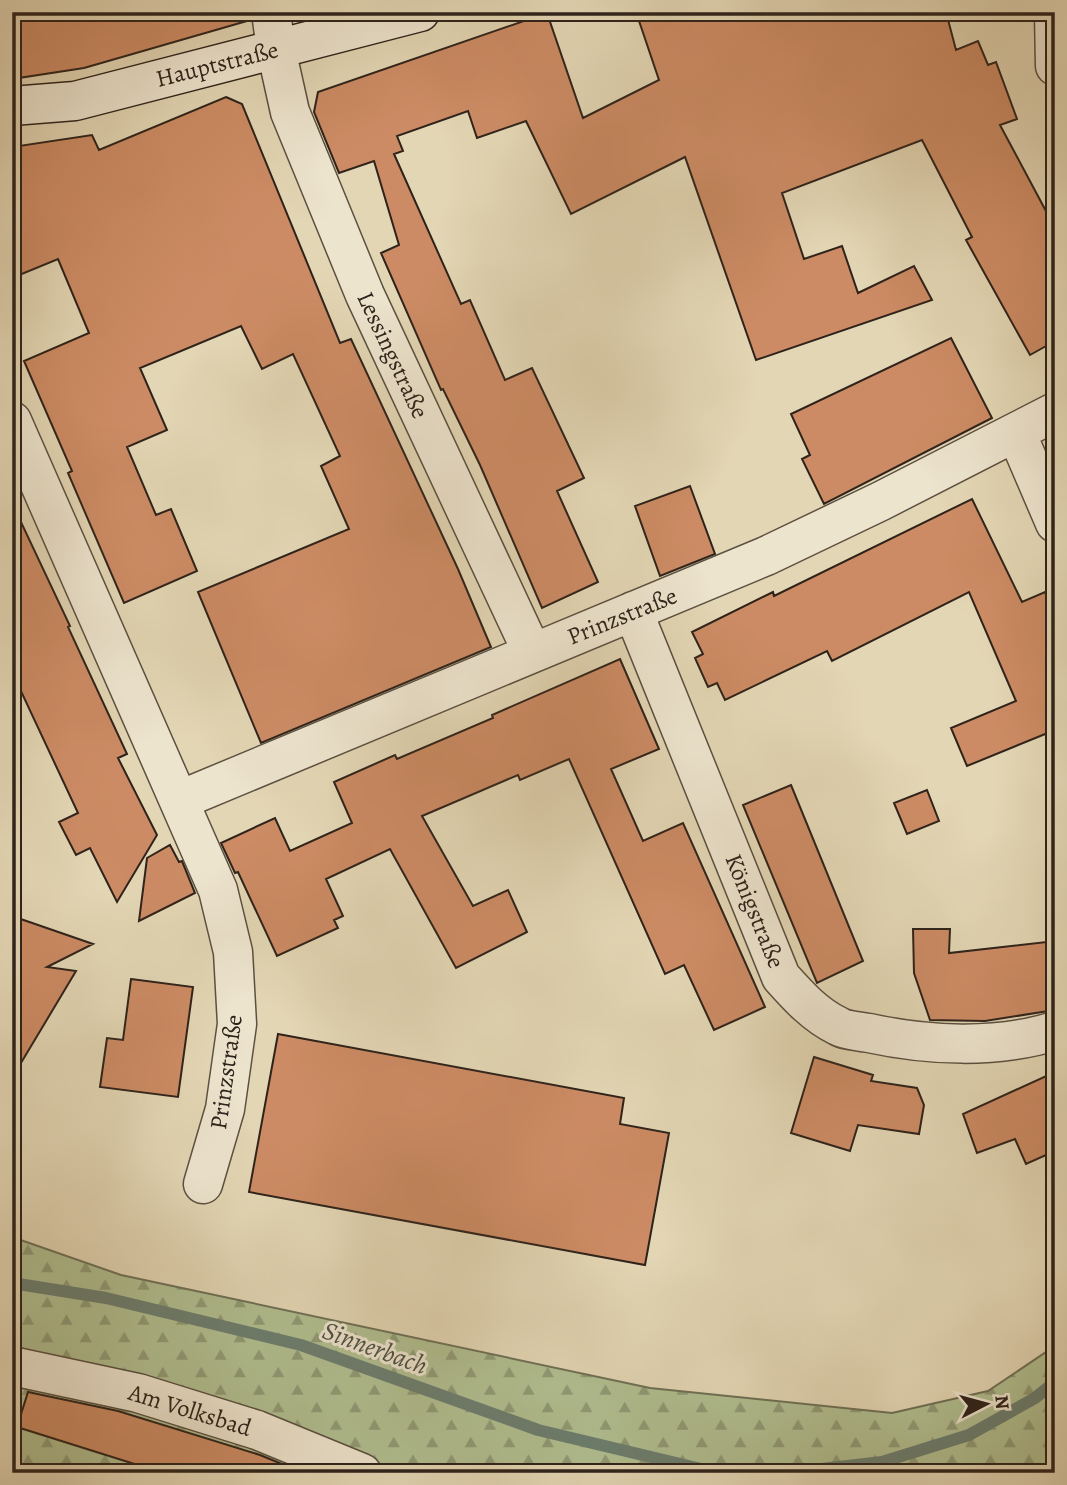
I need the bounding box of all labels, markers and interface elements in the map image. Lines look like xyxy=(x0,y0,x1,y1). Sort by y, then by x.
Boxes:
street label: Hauptstraße xyxy=(152,33,282,95)
street label: Lessingstraße xyxy=(350,286,436,424)
street label: Prinzstraße xyxy=(562,579,682,653)
street label: Königstraße xyxy=(718,849,792,973)
street label: Prinzstraße xyxy=(202,1012,250,1132)
water label: Sinnerbach xyxy=(318,1313,432,1383)
north arrow xyxy=(951,1370,1021,1440)
street label: Am Volksbad xyxy=(124,1376,255,1444)
text: N xyxy=(988,1394,1016,1411)

